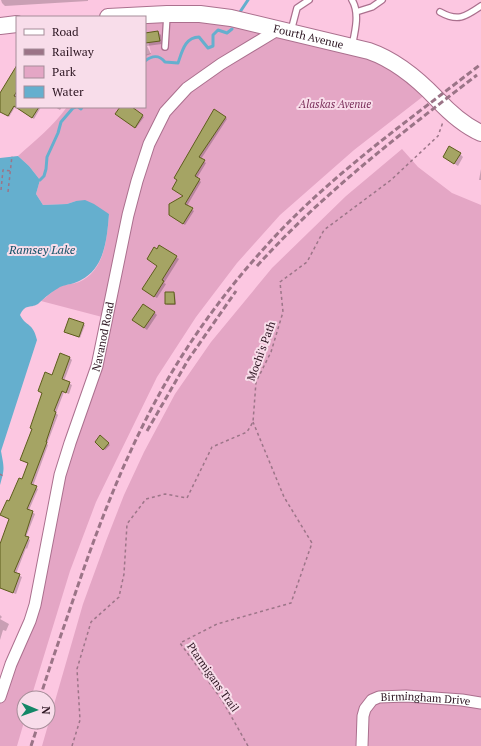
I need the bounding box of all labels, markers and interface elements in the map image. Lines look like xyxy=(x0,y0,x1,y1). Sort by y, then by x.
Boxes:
legend xyxy=(16,16,146,108)
street label: Fourth Avenue xyxy=(272,21,345,52)
text: Road xyxy=(52,24,79,39)
text: Railway xyxy=(52,44,95,59)
text: Park xyxy=(52,64,77,79)
text: Water xyxy=(52,84,84,99)
park label: Alaskas Avenue xyxy=(298,97,371,111)
water label: Ramsey Lake xyxy=(8,242,76,257)
street label: Navanod Road xyxy=(89,301,117,373)
street label: Mochi's Path xyxy=(244,319,278,383)
street label: Ptarmigans Trail xyxy=(184,640,242,714)
street label: Birmingham Drive xyxy=(380,689,472,708)
north arrow xyxy=(16,690,56,730)
text: N xyxy=(39,706,53,715)

